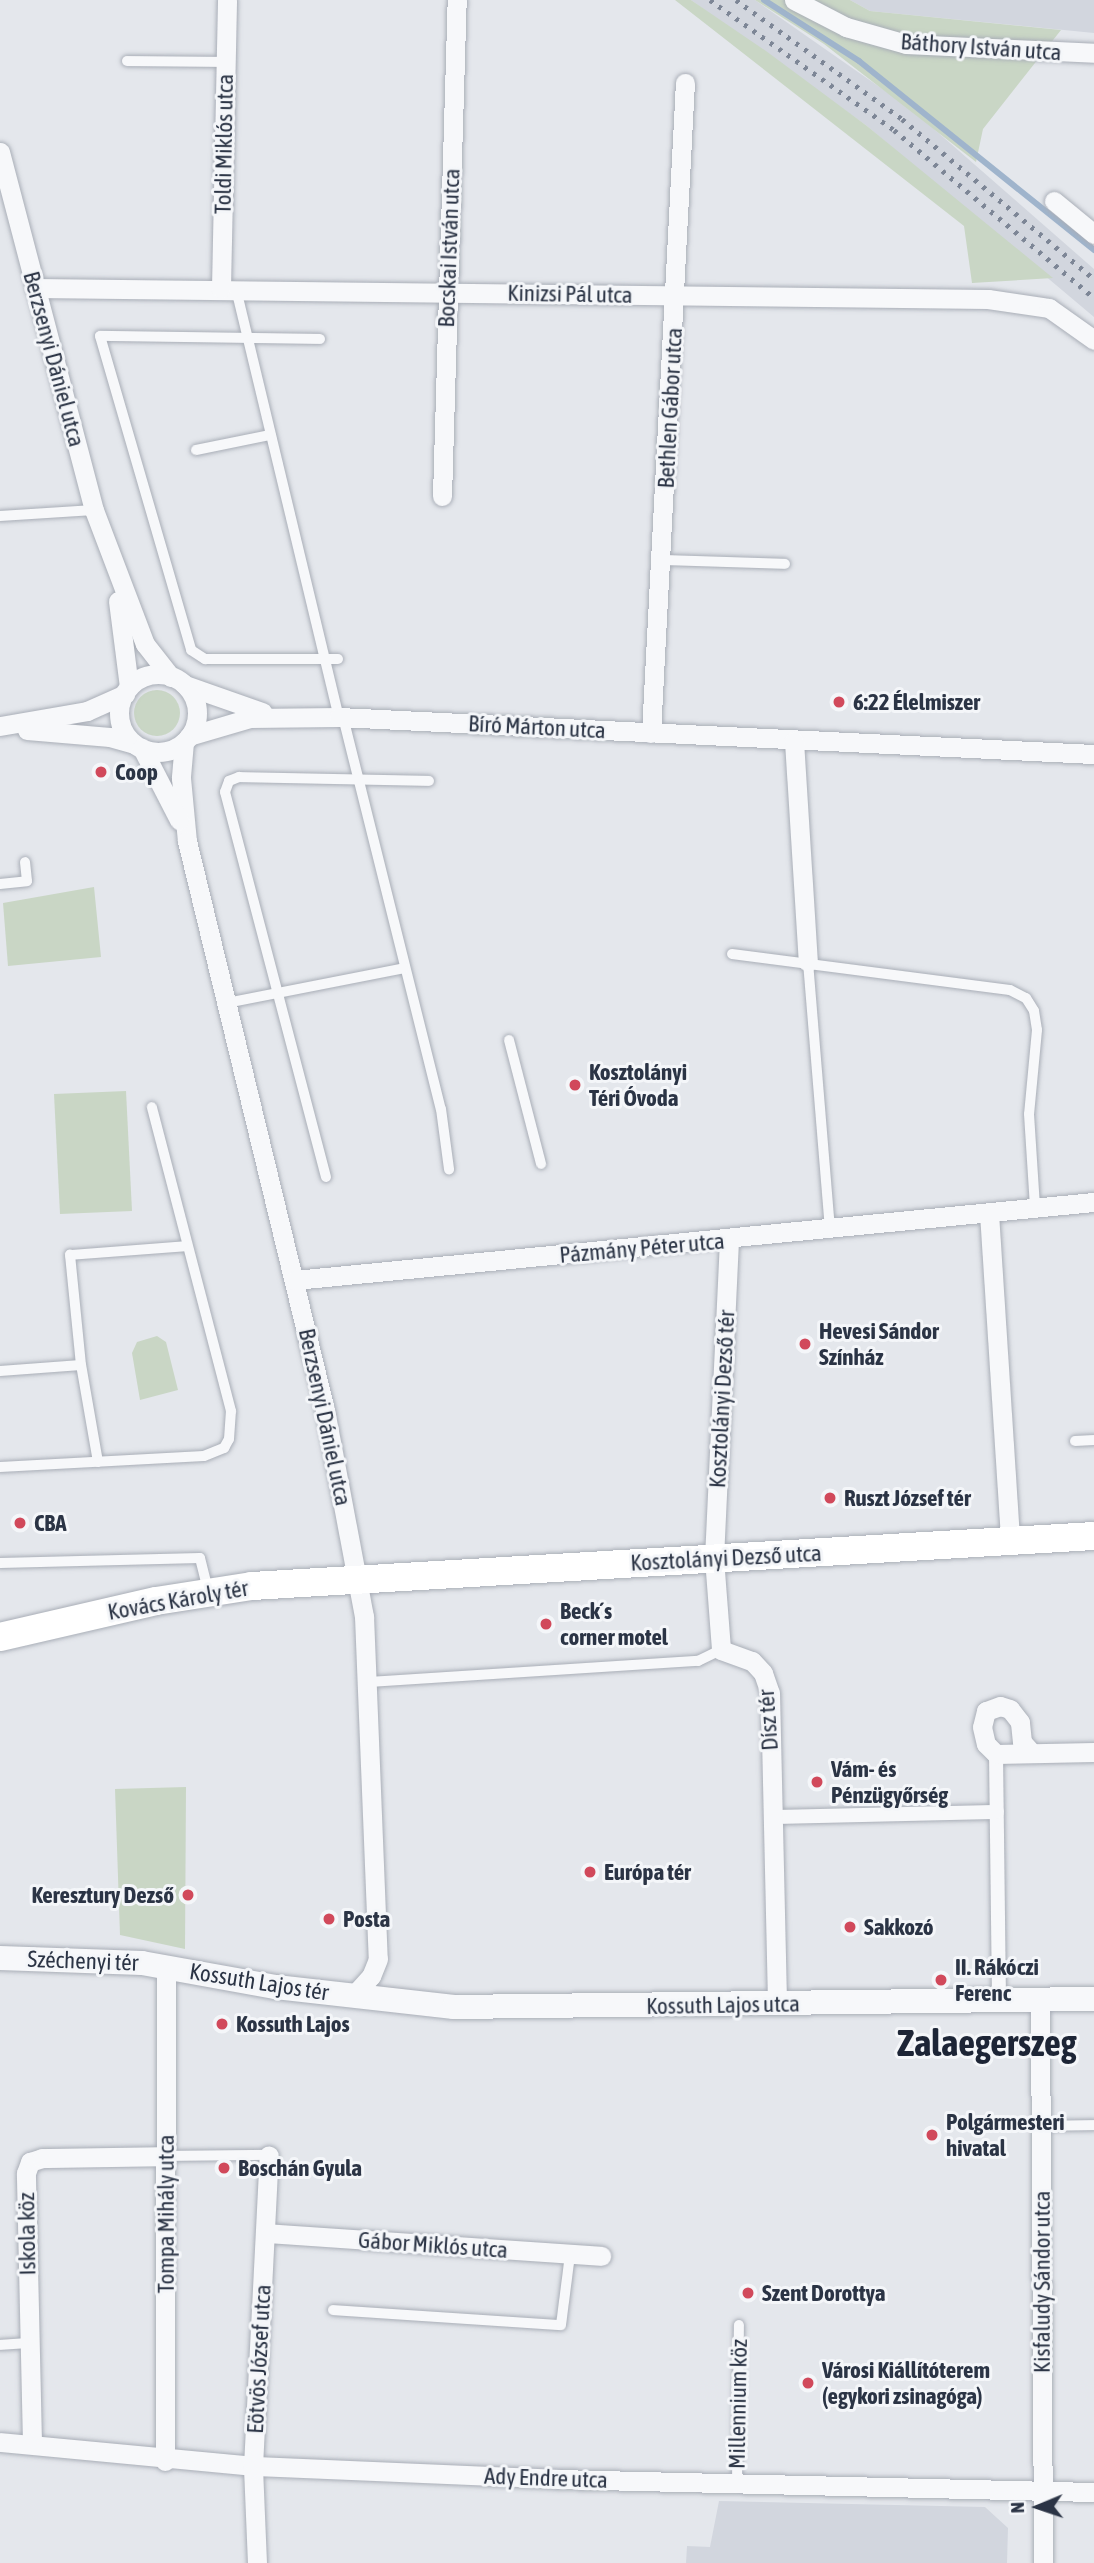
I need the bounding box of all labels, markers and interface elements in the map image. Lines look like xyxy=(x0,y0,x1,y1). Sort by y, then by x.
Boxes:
street label: Báthory István utca xyxy=(900,28,1062,66)
street label: Toldi Miklós utca xyxy=(209,74,239,214)
street label: Bocskai István utca xyxy=(432,168,466,328)
street label: Berzsenyi Dániel utca xyxy=(17,268,91,450)
street label: Kinizsi Pál utca xyxy=(507,279,633,309)
street label: Bethlen Gábor utca xyxy=(652,327,688,489)
place label: 6:22 Élelmiszer xyxy=(853,688,980,716)
marker: 6:22 Élelmiszer xyxy=(831,694,847,710)
street label: Bíró Márton utca xyxy=(467,710,607,744)
place label: Coop xyxy=(115,758,158,786)
marker: Coop xyxy=(93,764,109,780)
place label: Kosztolányi Téri Óvoda xyxy=(589,1058,687,1112)
marker: Kosztolányi Téri Óvoda xyxy=(567,1077,583,1093)
street label: Pázmány Péter utca xyxy=(558,1227,726,1269)
street label: Kosztolányi Dezső tér xyxy=(704,1309,740,1489)
place label: Hevesi Sándor Színház xyxy=(819,1317,939,1371)
street label: Berzsenyi Dániel utca xyxy=(293,1326,357,1508)
marker: Hevesi Sándor Színház xyxy=(797,1336,813,1352)
place label: Ruszt József tér xyxy=(844,1484,971,1512)
marker: Ruszt József tér xyxy=(822,1490,838,1506)
place label: CBA xyxy=(34,1509,67,1537)
marker: CBA xyxy=(12,1515,28,1531)
street label: Kosztolányi Dezső utca xyxy=(630,1539,822,1577)
street label: Kovács Károly tér xyxy=(106,1574,250,1626)
place label: Beck´s corner motel xyxy=(560,1597,668,1651)
marker: Beck´s corner motel xyxy=(538,1616,554,1632)
street label: Dísz tér xyxy=(752,1688,784,1752)
place label: Vám- és Pénzügyőrség xyxy=(831,1755,948,1809)
marker: Vám- és Pénzügyőrség xyxy=(809,1774,825,1790)
place label: Európa tér xyxy=(604,1858,691,1886)
marker: Európa tér xyxy=(582,1864,598,1880)
place label: Keresztury Dezső xyxy=(31,1881,174,1909)
marker: Keresztury Dezső xyxy=(180,1887,196,1903)
place label: Posta xyxy=(343,1905,390,1933)
marker: Posta xyxy=(321,1911,337,1927)
place label: Sakkozó xyxy=(864,1913,934,1941)
marker: Sakkozó xyxy=(842,1919,858,1935)
street label: Széchenyi tér xyxy=(27,1945,139,1977)
place label: II. Rákóczi Ferenc xyxy=(955,1953,1039,2007)
street label: Kossuth Lajos tér xyxy=(187,1957,331,2007)
marker: II. Rákóczi Ferenc xyxy=(933,1972,949,1988)
street label: Kossuth Lajos utca xyxy=(646,1990,800,2020)
place label: Kossuth Lajos xyxy=(236,2010,350,2038)
marker: Kossuth Lajos xyxy=(214,2016,230,2032)
district label: Zalaegerszeg xyxy=(897,2021,1077,2065)
place label: Polgármesteri hivatal xyxy=(946,2108,1065,2162)
marker: Polgármesteri hivatal xyxy=(924,2127,940,2143)
street label: Tompa Mihály utca xyxy=(152,2135,180,2293)
place label: Boschán Gyula xyxy=(238,2154,362,2182)
marker: Boschán Gyula xyxy=(216,2160,232,2176)
street label: Kisfaludy Sándor utca xyxy=(1028,2191,1056,2373)
street label: Iskola köz xyxy=(12,2192,42,2276)
street label: Gábor Miklós utca xyxy=(357,2226,509,2264)
place label: Szent Dorottya xyxy=(762,2279,886,2307)
street label: Eötvös József utca xyxy=(241,2284,277,2434)
marker: Szent Dorottya xyxy=(740,2285,756,2301)
street label: Millennium köz xyxy=(723,2339,753,2469)
place label: Városi Kiállítóterem (egykori zsinagóga) xyxy=(822,2356,990,2410)
marker: Városi Kiállítóterem (egykori zsinagóga) xyxy=(800,2375,816,2391)
street label: Ady Endre utca xyxy=(484,2462,608,2494)
north arrow xyxy=(1003,2472,1073,2542)
text: N xyxy=(1006,2502,1028,2514)

